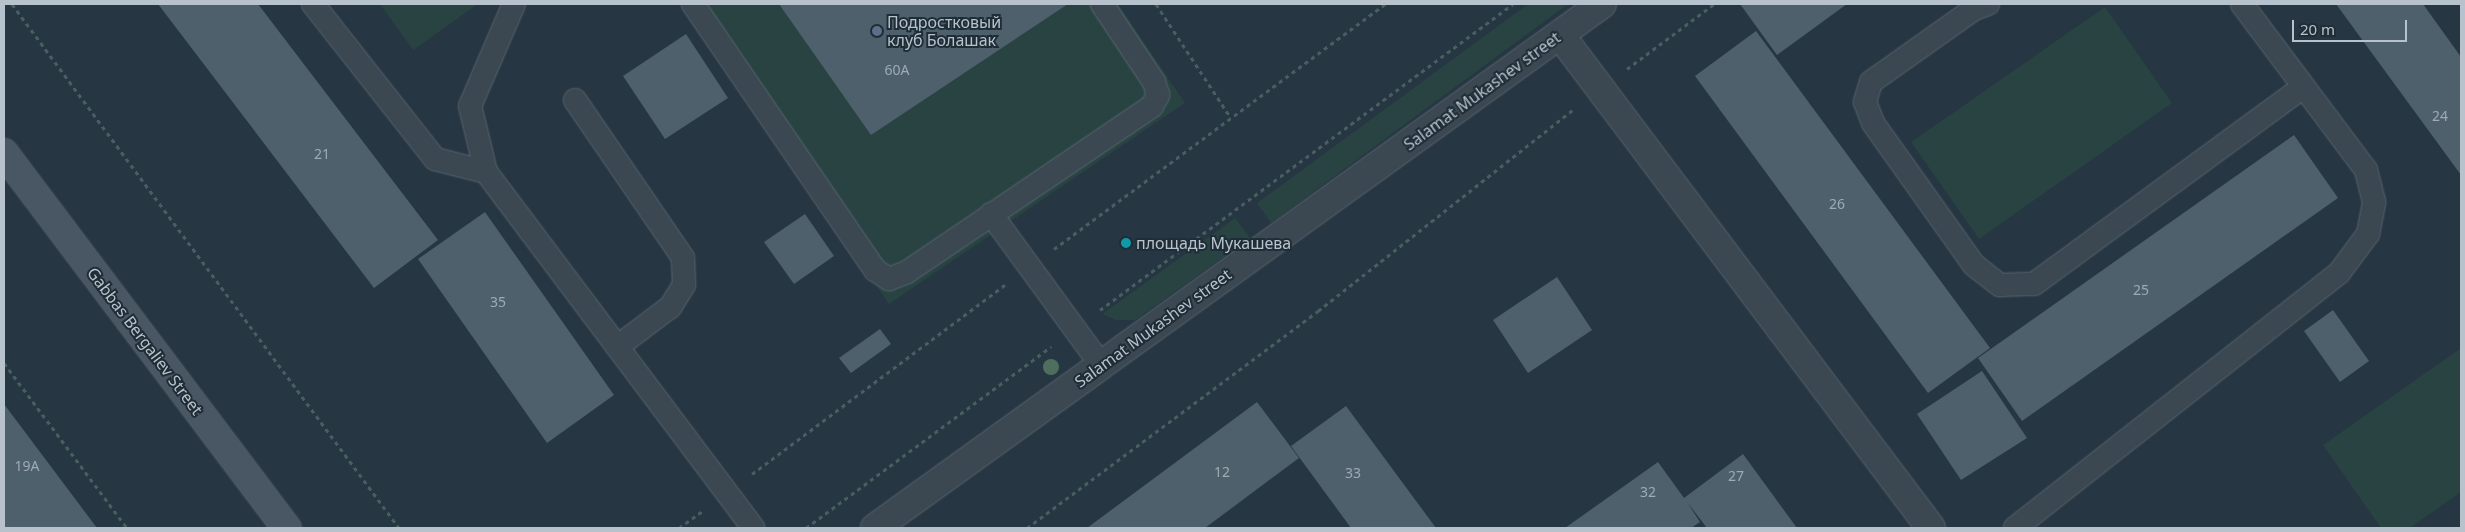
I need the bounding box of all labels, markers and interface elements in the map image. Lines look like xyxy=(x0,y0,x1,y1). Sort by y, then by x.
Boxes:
scale bar xyxy=(2295,10,2410,42)
place label: Подростковый клуб Болашак xyxy=(887,12,1001,50)
text: 20 m xyxy=(2300,19,2335,39)
marker: Подростковый клуб Болашак xyxy=(871,25,883,37)
street label: Salamat Mukashev street xyxy=(1400,28,1564,154)
house number: 60А xyxy=(885,62,909,78)
house number: 24 xyxy=(2432,108,2448,124)
house number: 21 xyxy=(314,146,330,162)
house number: 26 xyxy=(1829,196,1845,212)
place label: площадь Мукашева xyxy=(1136,233,1291,253)
marker: площадь Мукашева xyxy=(1120,237,1132,249)
street label: Gabbas Bergaliev Street xyxy=(83,263,207,419)
street label: Salamat Mukashev street xyxy=(1071,265,1235,391)
house number: 25 xyxy=(2133,282,2149,298)
house number: 35 xyxy=(490,294,506,310)
house number: 19А xyxy=(15,458,39,474)
house number: 12 xyxy=(1214,464,1230,480)
house number: 33 xyxy=(1345,465,1361,481)
house number: 27 xyxy=(1728,468,1744,484)
house number: 32 xyxy=(1640,484,1656,500)

